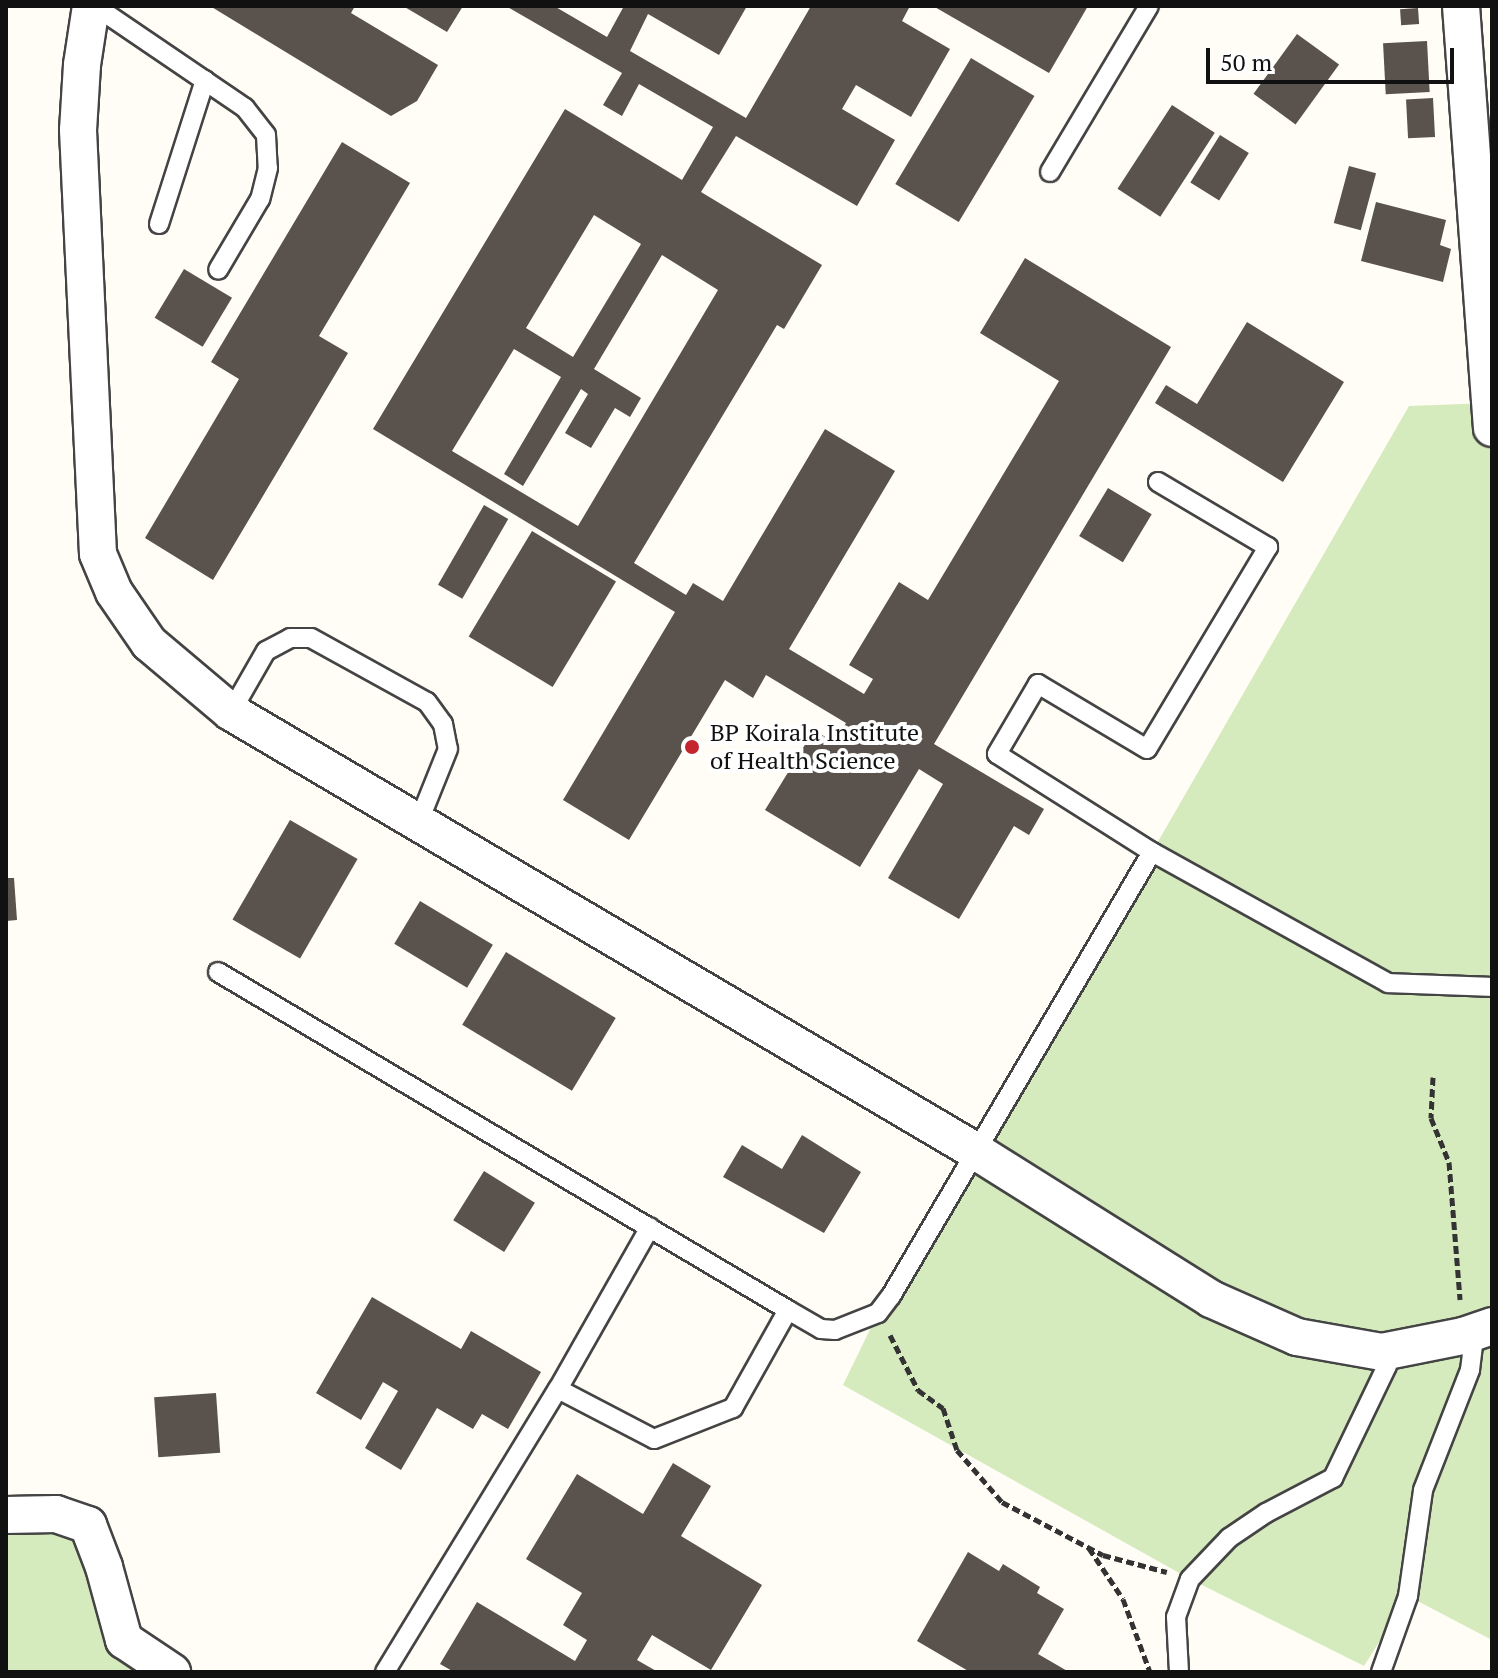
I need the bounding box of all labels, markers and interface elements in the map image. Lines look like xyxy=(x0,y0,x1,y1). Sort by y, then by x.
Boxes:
scale bar xyxy=(1210,32,1458,82)
text: 50 m xyxy=(1220,46,1272,78)
place label: BP Koirala Institute of Health Science xyxy=(710,719,919,775)
marker: BP Koirala Institute of Health Science xyxy=(681,736,703,758)

